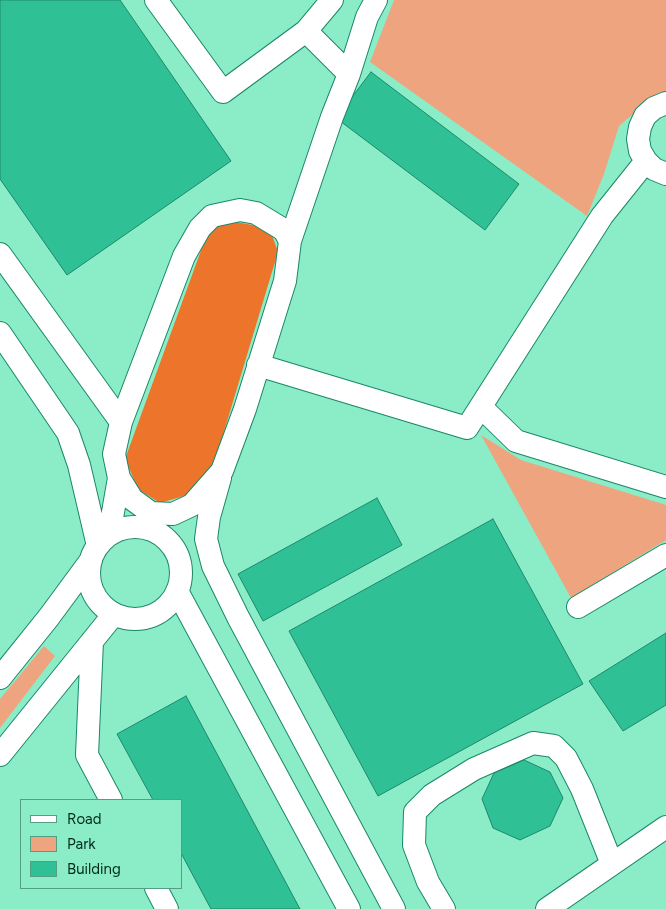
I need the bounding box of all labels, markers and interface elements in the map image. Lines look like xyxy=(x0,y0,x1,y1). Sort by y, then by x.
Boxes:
legend xyxy=(20,799,182,889)
text: Road xyxy=(67,810,102,828)
text: Park xyxy=(67,835,96,853)
text: Building xyxy=(67,860,121,878)

